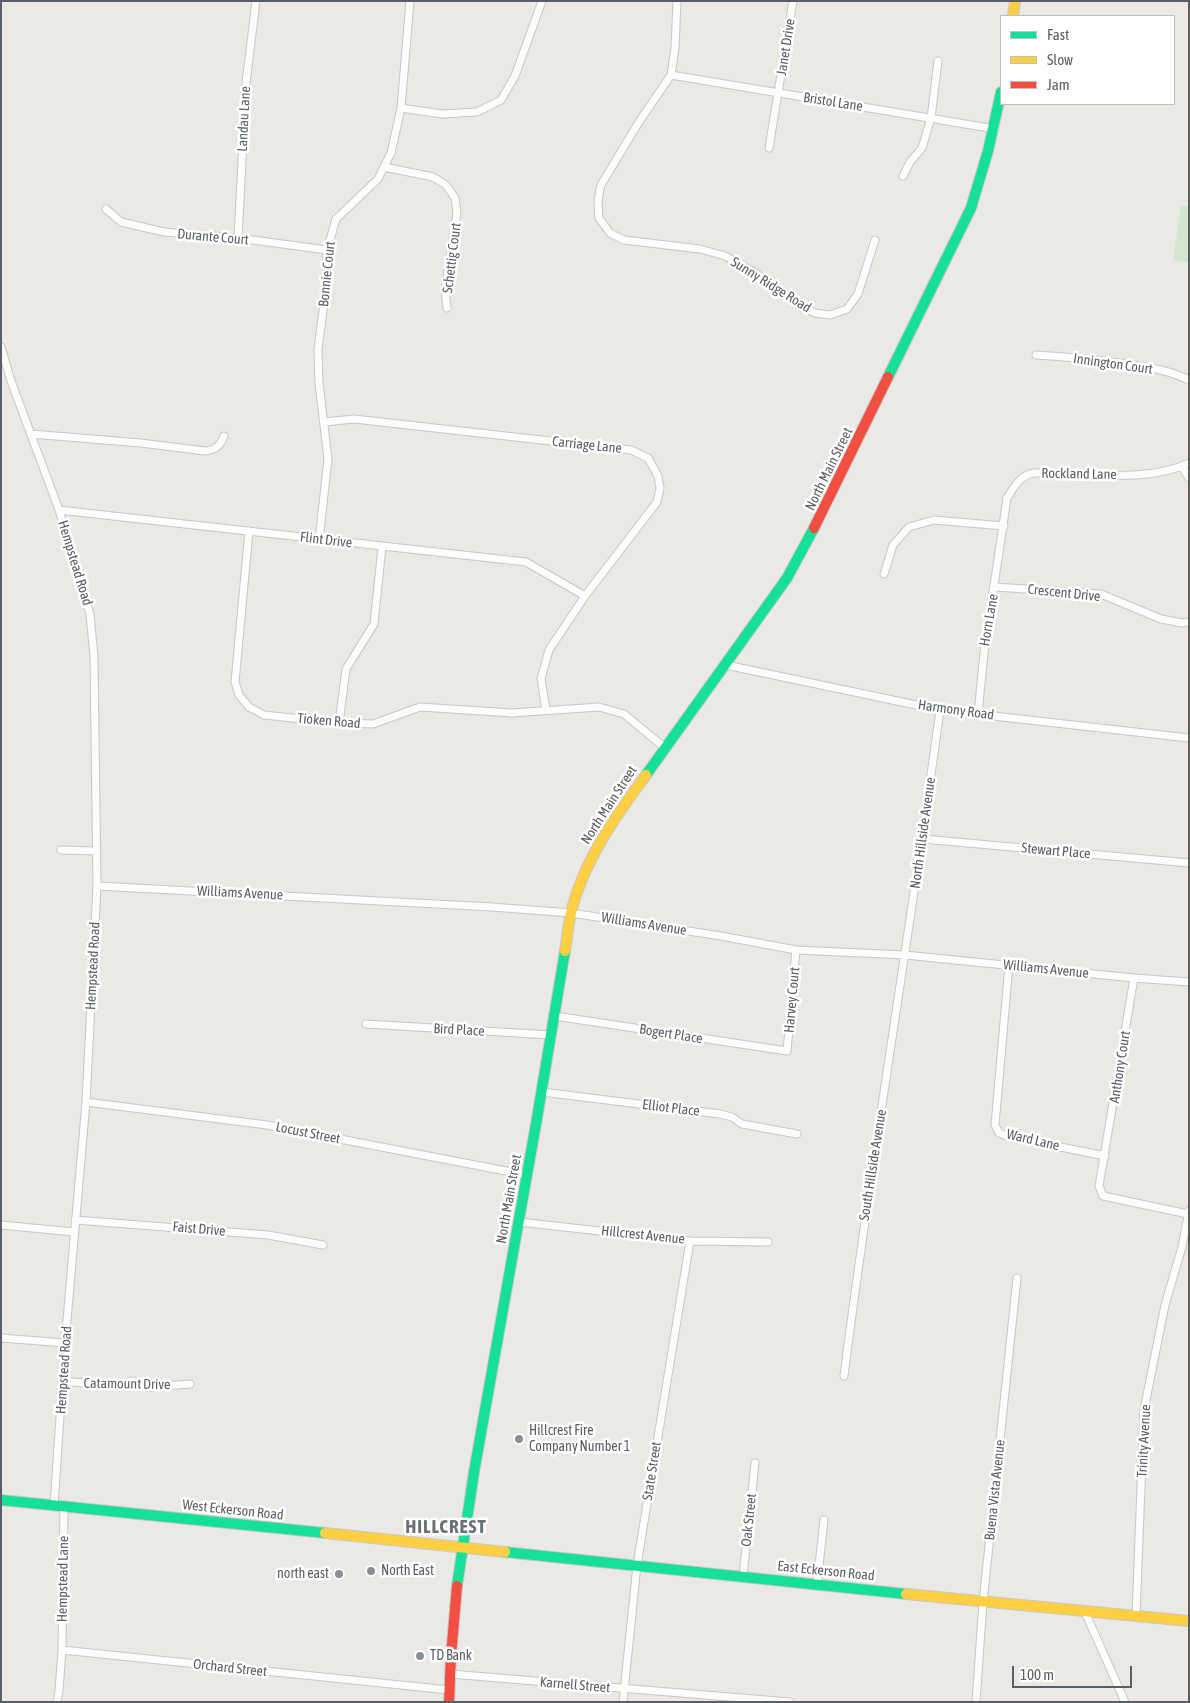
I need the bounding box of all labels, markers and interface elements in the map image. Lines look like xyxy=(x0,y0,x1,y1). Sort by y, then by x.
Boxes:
legend xyxy=(1000,15,1175,105)
street label: Janet Drive xyxy=(773,17,799,77)
text: Fast xyxy=(1047,26,1069,43)
text: Slow xyxy=(1047,51,1073,68)
text: Jam xyxy=(1047,76,1070,93)
street label: Landau Lane xyxy=(234,86,254,152)
street label: Bristol Lane xyxy=(802,89,864,115)
street label: Schettig Court xyxy=(439,222,465,294)
street label: Durante Court xyxy=(177,226,249,248)
street label: Bonnie Court xyxy=(315,240,339,308)
street label: Sunny Ridge Road xyxy=(728,254,814,316)
street label: Innington Court xyxy=(1072,350,1154,378)
street label: North Main Street xyxy=(802,425,856,513)
street label: Carriage Lane xyxy=(551,433,623,457)
street label: Rockland Lane xyxy=(1041,465,1117,483)
street label: Hempstead Road xyxy=(54,518,96,608)
street label: Flint Drive xyxy=(299,528,353,552)
street label: Crescent Drive xyxy=(1027,581,1101,605)
street label: Horn Lane xyxy=(976,593,1002,647)
street label: Harmony Road xyxy=(917,696,995,724)
street label: Tioken Road xyxy=(297,710,361,732)
street label: North Main Street xyxy=(577,763,641,847)
street label: North Hillside Avenue xyxy=(907,776,939,890)
street label: Stewart Place xyxy=(1021,840,1091,862)
street label: Williams Avenue xyxy=(197,882,283,904)
street label: Williams Avenue xyxy=(600,909,688,939)
street label: Hempstead Road xyxy=(82,922,104,1010)
street label: Williams Avenue xyxy=(1002,956,1090,982)
street label: Harvey Court xyxy=(781,966,803,1034)
street label: Bird Place xyxy=(433,1020,485,1040)
street label: Bogert Place xyxy=(638,1021,704,1047)
street label: Anthony Court xyxy=(1106,1030,1134,1104)
street label: Elliot Place xyxy=(641,1096,701,1120)
street label: South Hillside Avenue xyxy=(856,1108,890,1222)
street label: Locust Street xyxy=(274,1119,342,1147)
street label: Ward Lane xyxy=(1005,1126,1061,1154)
street label: North Main Street xyxy=(493,1153,525,1245)
street label: Faist Drive xyxy=(172,1218,226,1240)
street label: Hillcrest Avenue xyxy=(600,1222,686,1248)
street label: Hempstead Road xyxy=(53,1325,75,1415)
street label: Catamount Drive xyxy=(84,1375,170,1393)
street label: Trinity Avenue xyxy=(1134,1404,1154,1478)
place label: Hillcrest Fire Company Number 1 xyxy=(529,1423,630,1455)
marker: Hillcrest Fire Company Number 1 xyxy=(513,1433,525,1445)
street label: Buena Vista Avenue xyxy=(981,1439,1009,1541)
street label: State Street xyxy=(639,1440,665,1502)
street label: Oak Street xyxy=(738,1493,760,1547)
street label: West Eckerson Road xyxy=(182,1496,284,1524)
district label: HILLCREST xyxy=(404,1516,488,1538)
street label: Hempstead Lane xyxy=(54,1536,72,1622)
street label: East Eckerson Road xyxy=(776,1558,876,1584)
place label: North East xyxy=(381,1563,434,1579)
marker: North East xyxy=(365,1565,377,1577)
place label: north east xyxy=(277,1566,329,1582)
marker: north east xyxy=(333,1568,345,1580)
place label: TD Bank xyxy=(430,1648,472,1664)
marker: TD Bank xyxy=(414,1650,426,1662)
street label: Orchard Street xyxy=(192,1656,268,1680)
scale bar xyxy=(1015,1656,1135,1688)
text: 100 m xyxy=(1020,1666,1054,1683)
street label: Karnell Street xyxy=(539,1674,611,1696)

